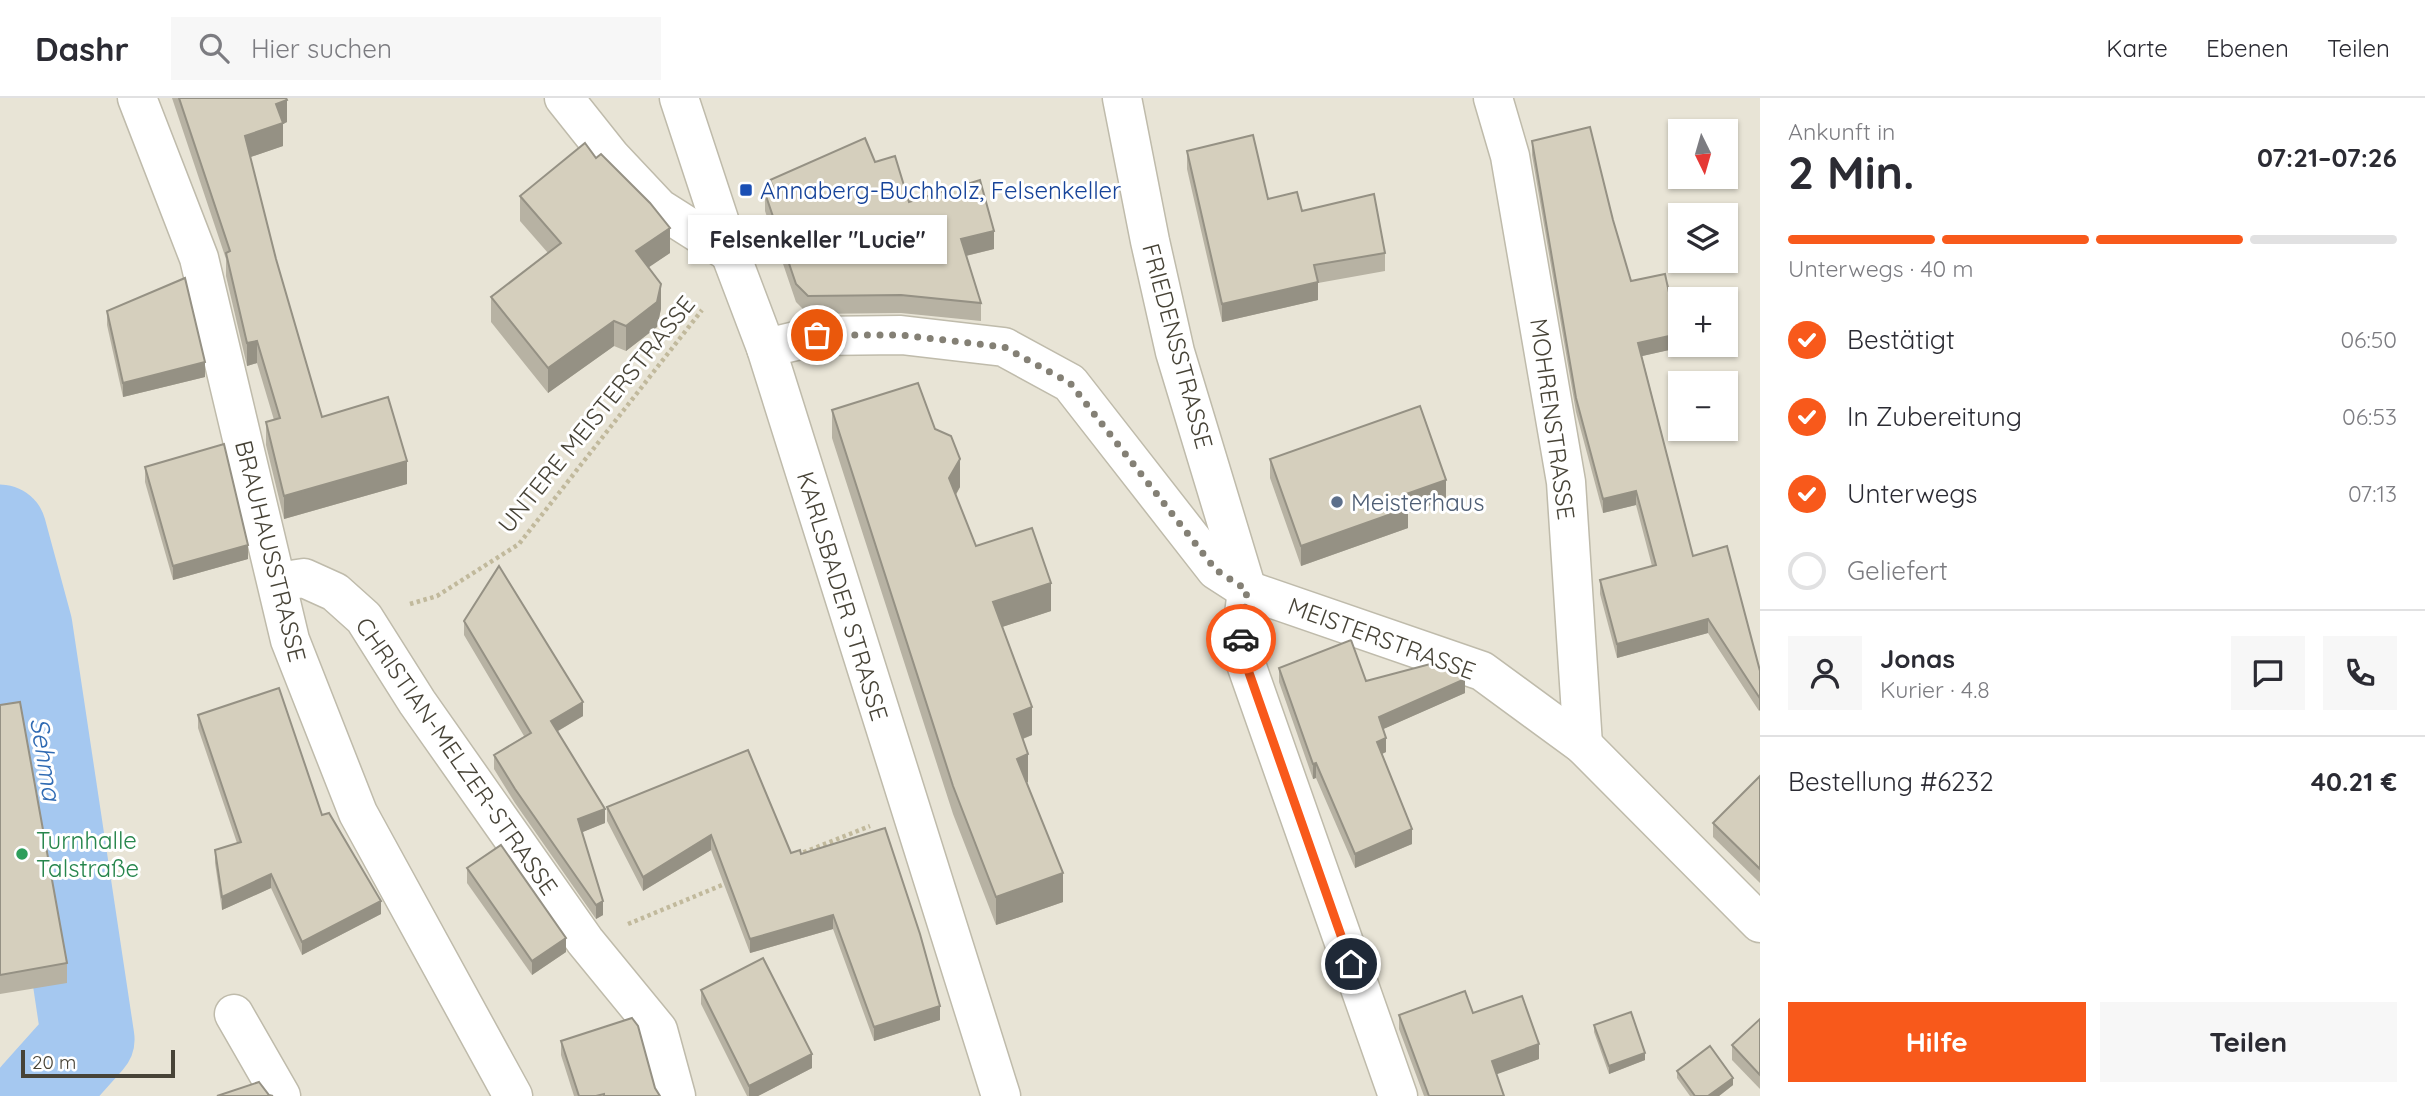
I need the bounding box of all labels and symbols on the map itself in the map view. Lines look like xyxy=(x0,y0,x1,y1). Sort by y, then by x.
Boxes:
north arrow xyxy=(1668,119,1738,189)
place label: Annaberg-Buchholz, Felsenkeller xyxy=(760,175,1121,205)
marker: Annaberg-Buchholz, Felsenkeller xyxy=(738,182,754,198)
callout: Felsenkeller "Lucie" xyxy=(688,216,946,265)
street label: FRIEDENSSTRASSE xyxy=(1136,240,1220,452)
street label: UNTERE MEISTERSTRASSE xyxy=(491,289,701,539)
pin xyxy=(787,305,847,365)
street label: MOHRENSTRASSE xyxy=(1524,316,1582,522)
street label: BRAUHAUSSTRASSE xyxy=(229,437,313,665)
street label: KARLSBADER STRASSE xyxy=(791,468,895,724)
place label: Meisterhaus xyxy=(1351,487,1484,517)
marker: Meisterhaus xyxy=(1329,494,1345,510)
street label: MEISTERSTRASSE xyxy=(1284,590,1480,686)
courier xyxy=(1206,604,1276,674)
street label: CHRISTIAN-MELZER-STRASSE xyxy=(349,611,565,901)
water label: Sehma xyxy=(23,715,69,804)
place label: Turnhalle Talstraße xyxy=(36,825,139,883)
marker: Turnhalle Talstraße xyxy=(14,846,30,862)
pin xyxy=(1321,934,1381,994)
scale bar xyxy=(21,1047,175,1079)

